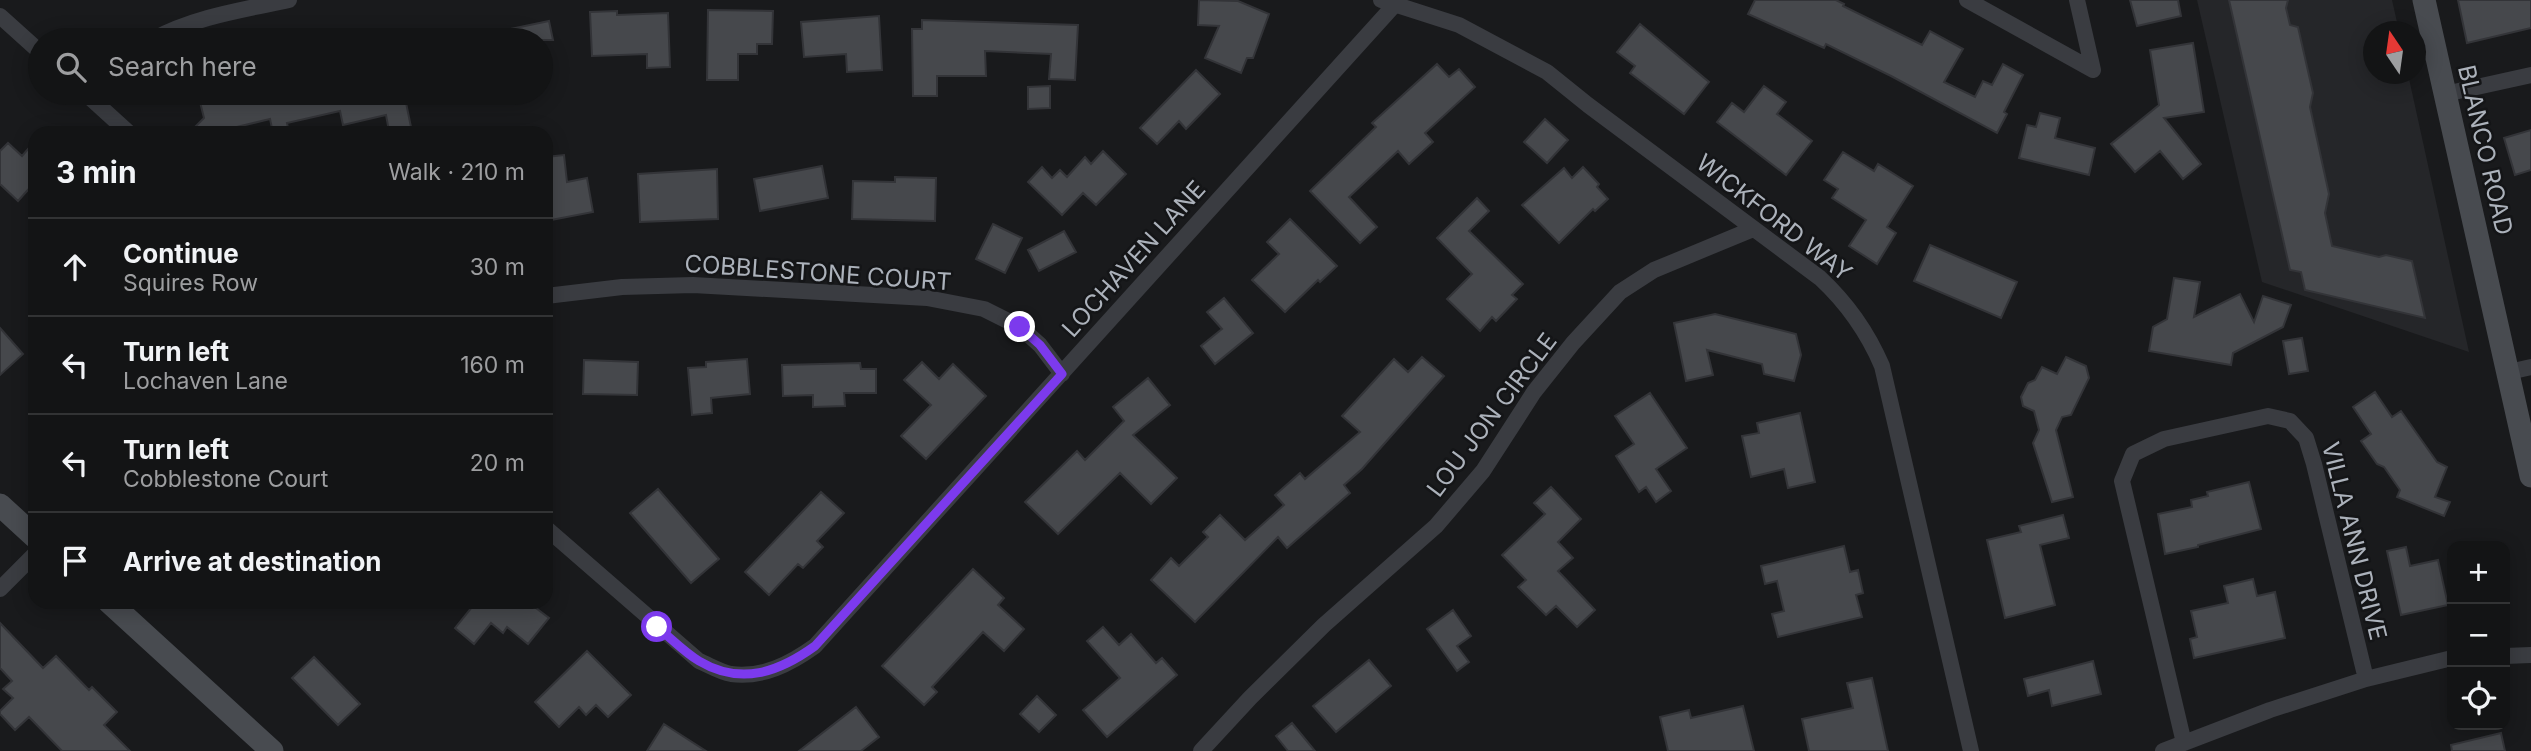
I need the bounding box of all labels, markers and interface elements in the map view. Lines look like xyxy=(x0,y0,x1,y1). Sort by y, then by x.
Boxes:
north arrow xyxy=(2363,21,2426,84)
search box xyxy=(28,28,553,105)
icon: search xyxy=(52,48,90,86)
text: Search here xyxy=(108,51,257,82)
street label: BLANCO ROAD xyxy=(2452,62,2519,238)
street label: WICKFORD WAY xyxy=(1691,148,1858,287)
text: 3 min xyxy=(56,154,137,190)
text: Walk · 210 m xyxy=(388,158,525,186)
street label: LOCHAVEN LANE xyxy=(1056,175,1211,343)
text: Continue xyxy=(123,238,239,269)
icon: ahead xyxy=(56,248,94,286)
street label: COBBLESTONE COURT xyxy=(683,249,953,296)
text: 30 m xyxy=(470,253,525,281)
text: Squires Row xyxy=(123,269,258,297)
route end xyxy=(1004,311,1035,342)
street label: LOU JON CIRCLE xyxy=(1421,327,1563,502)
text: Turn left xyxy=(123,336,229,367)
icon: left xyxy=(56,346,94,384)
text: 160 m xyxy=(460,351,525,379)
text: Lochaven Lane xyxy=(123,367,288,395)
text: Turn left xyxy=(123,434,229,465)
street label: VILLA ANN DRIVE xyxy=(2316,439,2393,643)
icon: left xyxy=(56,444,94,482)
text: 20 m xyxy=(470,449,525,477)
text: Cobblestone Court xyxy=(123,465,328,493)
map controls xyxy=(2447,541,2510,730)
button: + xyxy=(2447,541,2510,604)
icon: arrive xyxy=(56,542,94,580)
text: Arrive at destination xyxy=(123,546,382,577)
button: − xyxy=(2447,604,2510,667)
route start xyxy=(641,611,672,642)
button: locate xyxy=(2447,667,2510,730)

